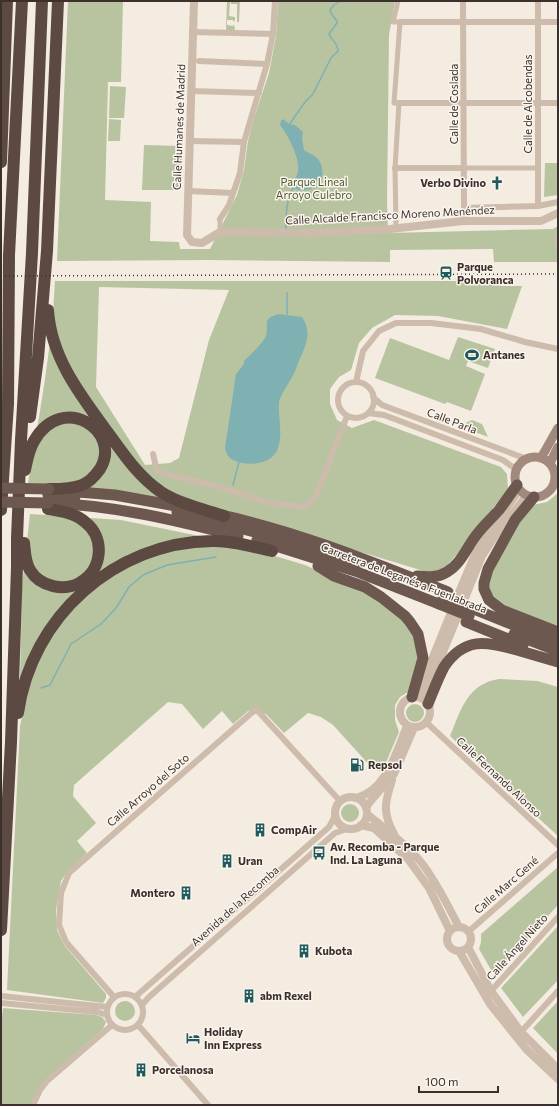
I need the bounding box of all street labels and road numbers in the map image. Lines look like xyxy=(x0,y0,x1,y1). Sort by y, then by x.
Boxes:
street label: Calle de Alcobendas xyxy=(521,54,534,154)
street label: Calle Humanes de Madrid xyxy=(170,64,187,190)
street label: Calle de Coslada xyxy=(447,64,460,144)
street label: Calle Alcalde Francisco Moreno Menéndez xyxy=(285,202,496,226)
street label: Calle Parla xyxy=(425,405,479,436)
street label: Carretera de Leganés a Fuenlabrada xyxy=(319,540,489,615)
street label: Calle Fernando Alonso xyxy=(454,734,545,820)
street label: Calle Arroyo del Soto xyxy=(104,750,192,829)
street label: Calle Marc Gené xyxy=(471,853,541,916)
street label: Avenida de la Recomba xyxy=(188,863,281,948)
street label: Calle Ángel Nieto xyxy=(483,910,550,983)

